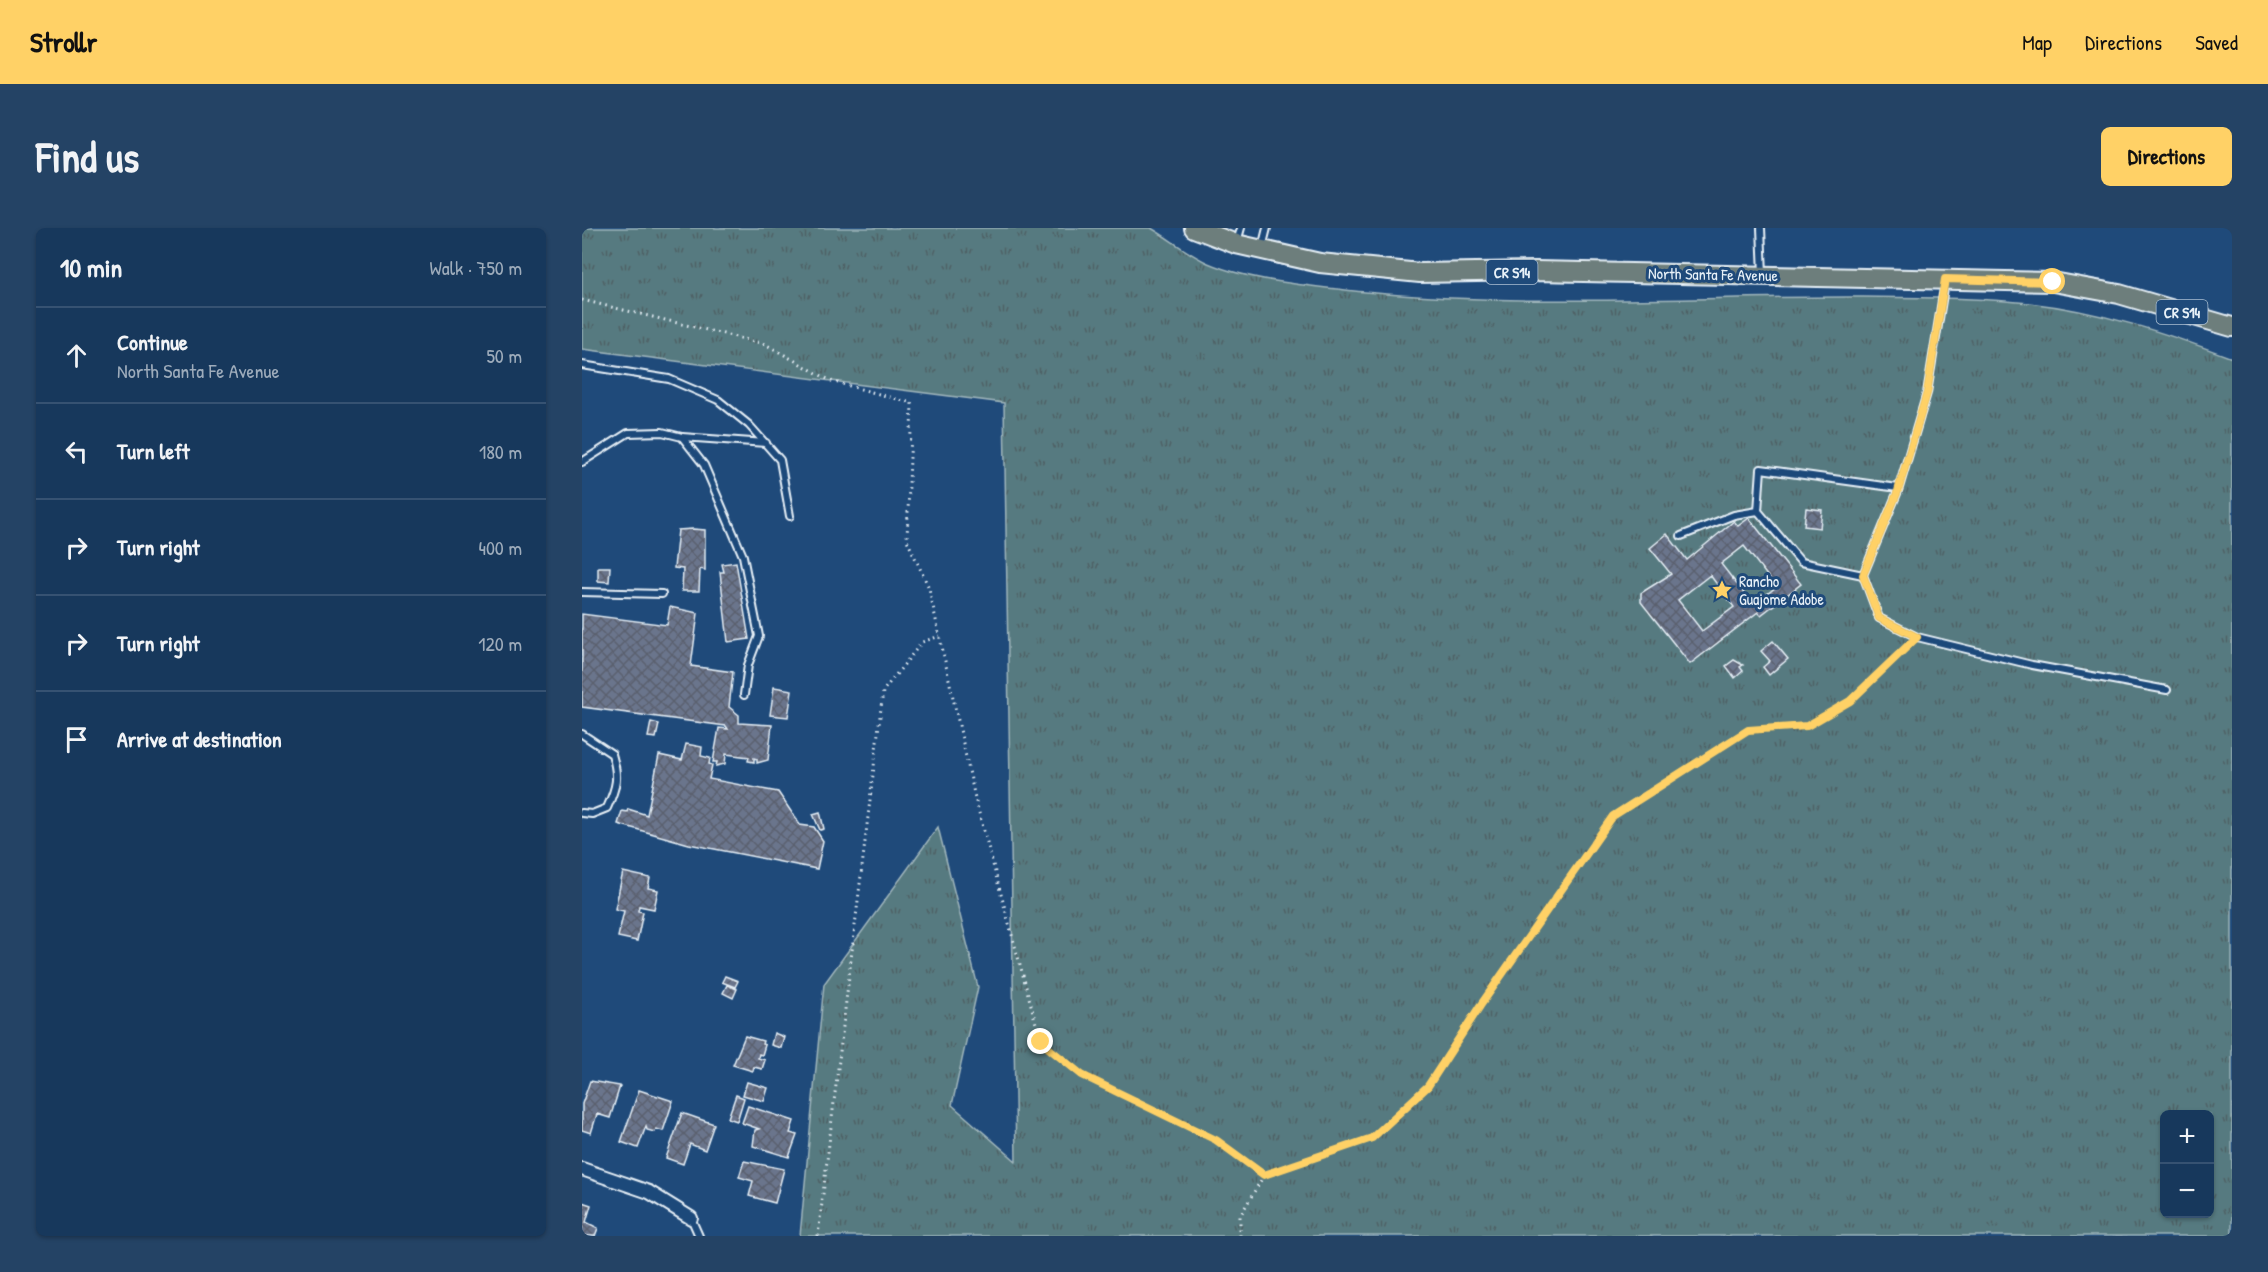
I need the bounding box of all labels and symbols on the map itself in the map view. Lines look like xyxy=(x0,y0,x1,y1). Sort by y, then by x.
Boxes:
road number: CR S14 xyxy=(1486,260,1538,284)
street label: North Santa Fe Avenue xyxy=(1648,262,1779,286)
route start xyxy=(2039,268,2065,294)
road number: CR S14 xyxy=(2156,300,2208,324)
place label: Rancho Guajome Adobe xyxy=(1739,570,1825,610)
place icon: Rancho Guajome Adobe xyxy=(1710,578,1734,602)
route end xyxy=(1027,1028,1053,1054)

